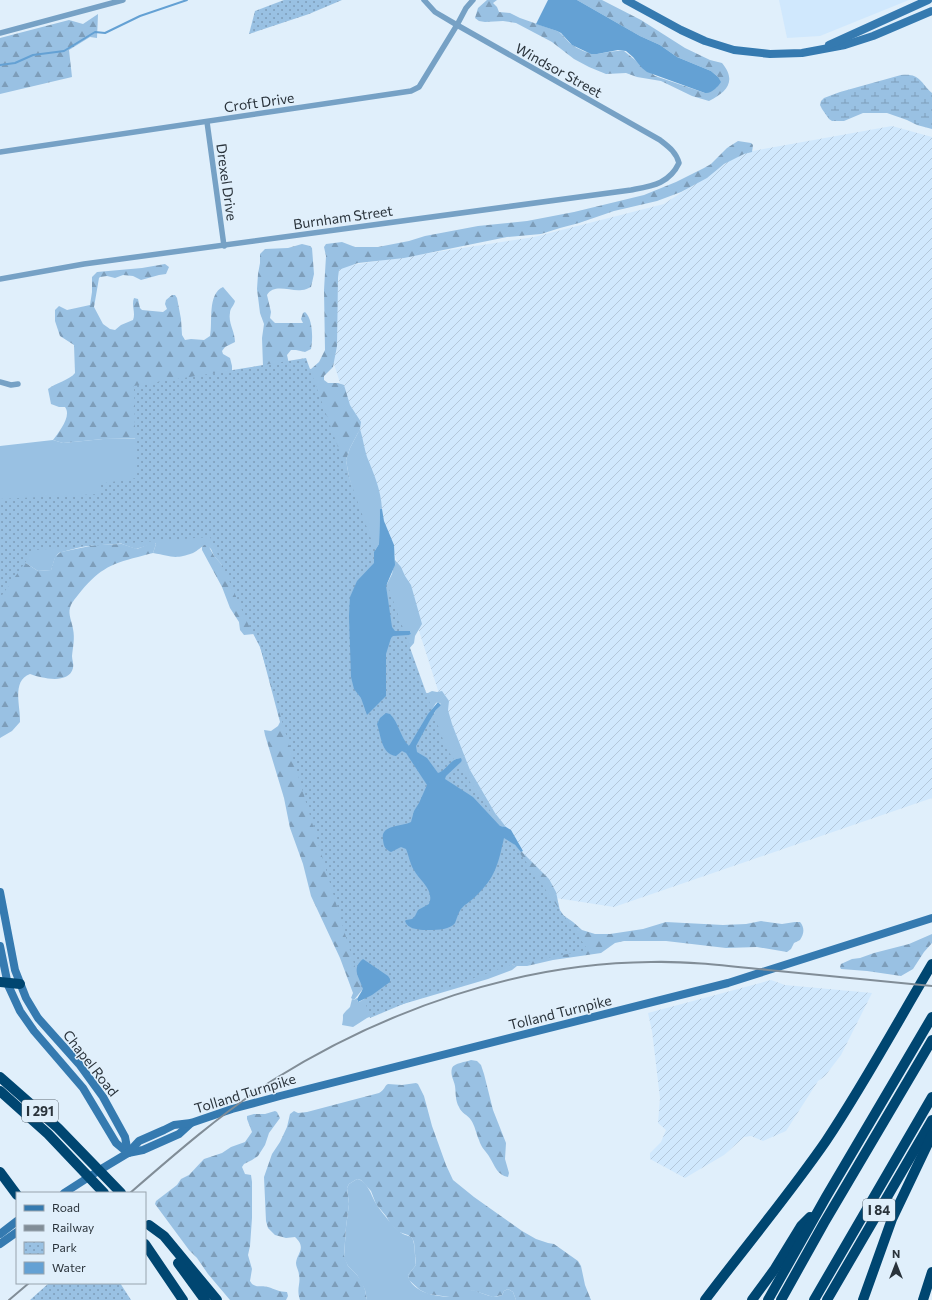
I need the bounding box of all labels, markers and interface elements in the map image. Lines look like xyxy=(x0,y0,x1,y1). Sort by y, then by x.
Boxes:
street label: Windsor Street xyxy=(513,39,606,101)
street label: Croft Drive xyxy=(223,89,295,115)
street label: Drexel Drive xyxy=(213,142,241,222)
street label: Burnham Street xyxy=(292,202,394,232)
street label: Tolland Turnpike xyxy=(507,991,613,1033)
street label: Chapel Road xyxy=(60,1026,122,1100)
street label: Tolland Turnpike xyxy=(192,1069,298,1117)
road number: I 291 xyxy=(22,1100,58,1122)
legend xyxy=(16,1192,146,1284)
road number: I 84 xyxy=(863,1199,895,1221)
text: Road xyxy=(52,1200,80,1214)
text: Railway xyxy=(52,1220,94,1234)
text: Park xyxy=(52,1240,78,1254)
north arrow xyxy=(876,1244,916,1284)
text: N xyxy=(892,1247,900,1260)
text: Water xyxy=(52,1260,86,1274)

